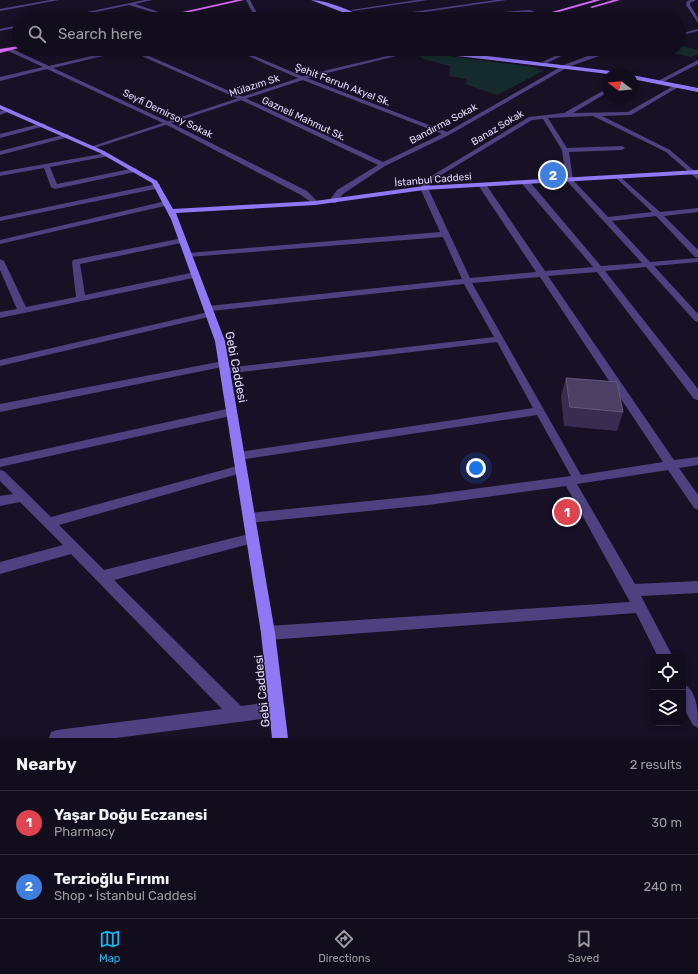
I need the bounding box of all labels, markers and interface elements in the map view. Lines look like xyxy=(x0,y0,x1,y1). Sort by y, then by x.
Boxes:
search box xyxy=(12,12,686,56)
icon: search xyxy=(26,23,48,45)
text: Search here xyxy=(58,25,142,43)
street label: Şehit Ferruh Akyel Sk. xyxy=(293,61,392,109)
north arrow xyxy=(602,68,638,104)
street label: Mülazım Sk xyxy=(228,72,282,100)
street label: Seyfi Demirsoy Sokak xyxy=(121,87,215,141)
street label: Gazneli Mahmut Sk. xyxy=(260,94,347,144)
street label: Bandırma Sokak xyxy=(408,101,480,147)
street label: Banaz Sokak xyxy=(469,107,527,148)
pin: 2 xyxy=(540,160,566,190)
street label: İstanbul Caddesi xyxy=(394,171,472,189)
street label: Gebi Caddesi xyxy=(222,330,250,404)
your location xyxy=(466,458,486,478)
pin: 1 xyxy=(554,497,580,527)
street label: Gebi Caddesi xyxy=(251,654,273,728)
map controls xyxy=(650,654,686,726)
button: locate xyxy=(650,654,686,690)
button: layers xyxy=(650,690,686,726)
text: Nearby xyxy=(16,754,77,774)
text: 2 results xyxy=(630,757,682,772)
text: Yaşar Doğu Eczanesi xyxy=(54,806,207,824)
text: 1 xyxy=(26,815,32,830)
text: 30 m xyxy=(651,815,682,830)
text: Pharmacy xyxy=(54,824,115,839)
text: Terzioğlu Fırımı xyxy=(54,870,169,888)
text: 2 xyxy=(25,879,33,894)
text: 240 m xyxy=(643,879,682,894)
text: Shop · İstanbul Caddesi xyxy=(54,888,196,903)
tab: Map xyxy=(99,928,121,965)
tab: Directions xyxy=(318,928,370,965)
tab: Saved xyxy=(568,928,599,965)

